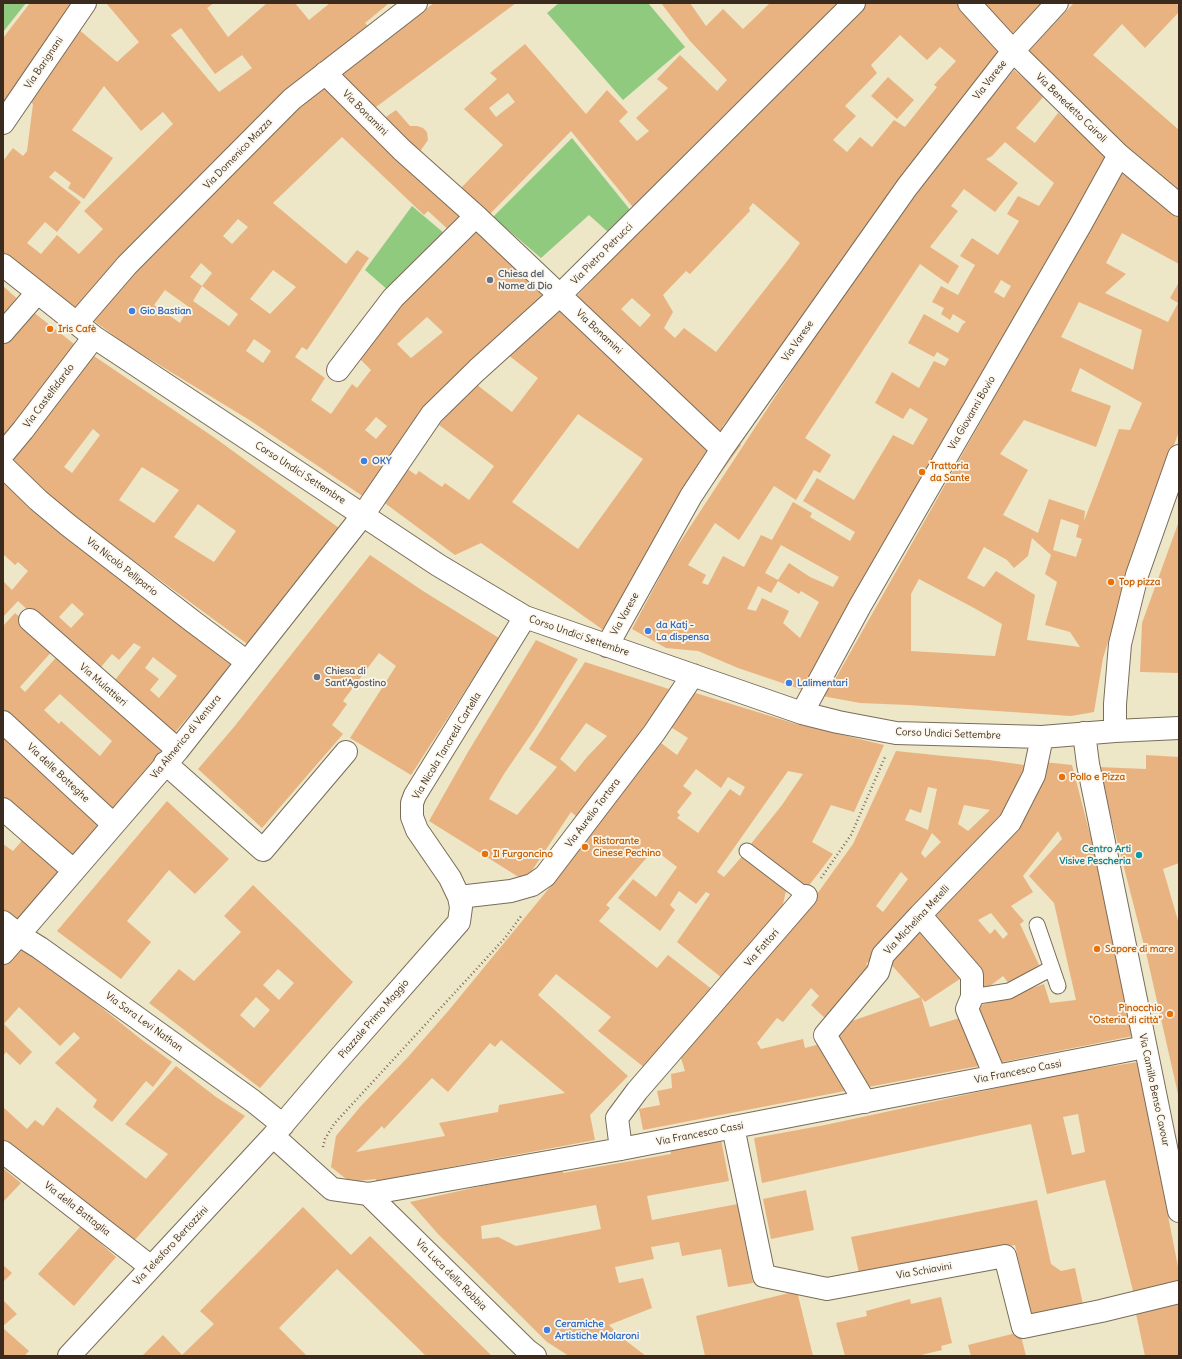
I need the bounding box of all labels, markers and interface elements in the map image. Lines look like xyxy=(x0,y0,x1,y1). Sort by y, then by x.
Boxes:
street label: Via Barignani xyxy=(22,35,66,91)
street label: Via Varese xyxy=(971,58,1009,102)
street label: Via Benedetto Cairoli xyxy=(1033,71,1109,145)
street label: Via Bonamini xyxy=(340,88,390,138)
street label: Via Domenico Mazza xyxy=(201,116,275,192)
street label: Via Pietro Petrucci xyxy=(569,221,635,287)
place label: Chiesa del Nome di Dio xyxy=(498,268,552,292)
marker: Chiesa del Nome di Dio xyxy=(485,275,495,285)
place label: Gio Bastian xyxy=(140,305,191,317)
marker: Gio Bastian xyxy=(127,306,137,316)
street label: Via Bonamini xyxy=(573,307,625,357)
street label: Via Varese xyxy=(780,318,816,364)
place label: Iris Cafè xyxy=(58,323,96,335)
marker: Iris Cafè xyxy=(45,324,55,334)
street label: Via Castelfidardo xyxy=(21,362,77,430)
street label: Via Giovanni Bovio xyxy=(946,374,998,452)
street label: Corso Undici Settembre xyxy=(252,439,348,507)
place label: OKY xyxy=(372,455,391,467)
marker: OKY xyxy=(359,456,369,466)
place label: Trattoria da Sante xyxy=(930,460,970,484)
marker: Trattoria da Sante xyxy=(917,467,927,477)
street label: Via Nicolò Pellipario xyxy=(84,535,160,599)
place label: Top pizza xyxy=(1119,576,1160,588)
marker: Top pizza xyxy=(1106,577,1116,587)
street label: Via Varese xyxy=(608,590,642,638)
street label: Corso Undici Settembre xyxy=(527,613,631,659)
place label: da Katj - La dispensa xyxy=(656,619,709,642)
marker: da Katj - La dispensa xyxy=(643,626,653,636)
street label: Via Mulattieri xyxy=(77,661,129,709)
place label: Chiesa di Sant'Agostino xyxy=(325,665,386,688)
marker: Chiesa di Sant'Agostino xyxy=(312,672,322,682)
place label: Lalimentari xyxy=(797,677,848,689)
marker: Lalimentari xyxy=(784,678,794,688)
street label: Via Nicola Tancredi Cartella xyxy=(410,690,484,802)
street label: Via Almerico di Ventura xyxy=(148,692,224,782)
street label: Corso Undici Settembre xyxy=(895,726,1001,742)
street label: Via delle Botteghe xyxy=(24,741,92,805)
place label: Pollo e Pizza xyxy=(1070,771,1125,783)
marker: Pollo e Pizza xyxy=(1057,772,1067,782)
street label: Via Aurelio Tortora xyxy=(563,776,623,850)
place label: Ristorante Cinese Pechino xyxy=(593,835,661,858)
marker: Ristorante Cinese Pechino xyxy=(580,842,590,852)
place label: Centro Arti Visive Pescheria xyxy=(1059,843,1131,866)
place label: Il Furgoncino xyxy=(493,848,553,860)
marker: Il Furgoncino xyxy=(480,849,490,859)
marker: Centro Arti Visive Pescheria xyxy=(1134,850,1144,860)
street label: Via Michelina Metelli xyxy=(882,883,952,957)
street label: Via Fattori xyxy=(742,927,782,969)
place label: Sapore di mare xyxy=(1105,943,1173,955)
marker: Sapore di mare xyxy=(1092,944,1102,954)
street label: Piazzale Primo Maggio xyxy=(336,977,412,1061)
street label: Via Sara Levi Nathan xyxy=(103,990,185,1054)
place label: Pinocchio "Osteria di città" xyxy=(1090,1002,1162,1026)
marker: Pinocchio "Osteria di città" xyxy=(1165,1009,1175,1019)
street label: Via Camillo Benso Cavour xyxy=(1136,1032,1172,1148)
street label: Via Francesco Cassi xyxy=(973,1058,1063,1086)
street label: Via Francesco Cassi xyxy=(655,1120,745,1148)
street label: Via della Battaglia xyxy=(41,1179,113,1239)
street label: Via Telesforo Bertozzini xyxy=(131,1204,211,1288)
street label: Via Luca della Robbia xyxy=(413,1237,489,1313)
street label: Via Schiavini xyxy=(895,1260,953,1282)
place label: Ceramiche Artistiche Molaroni xyxy=(555,1318,639,1342)
marker: Ceramiche Artistiche Molaroni xyxy=(542,1325,552,1335)

